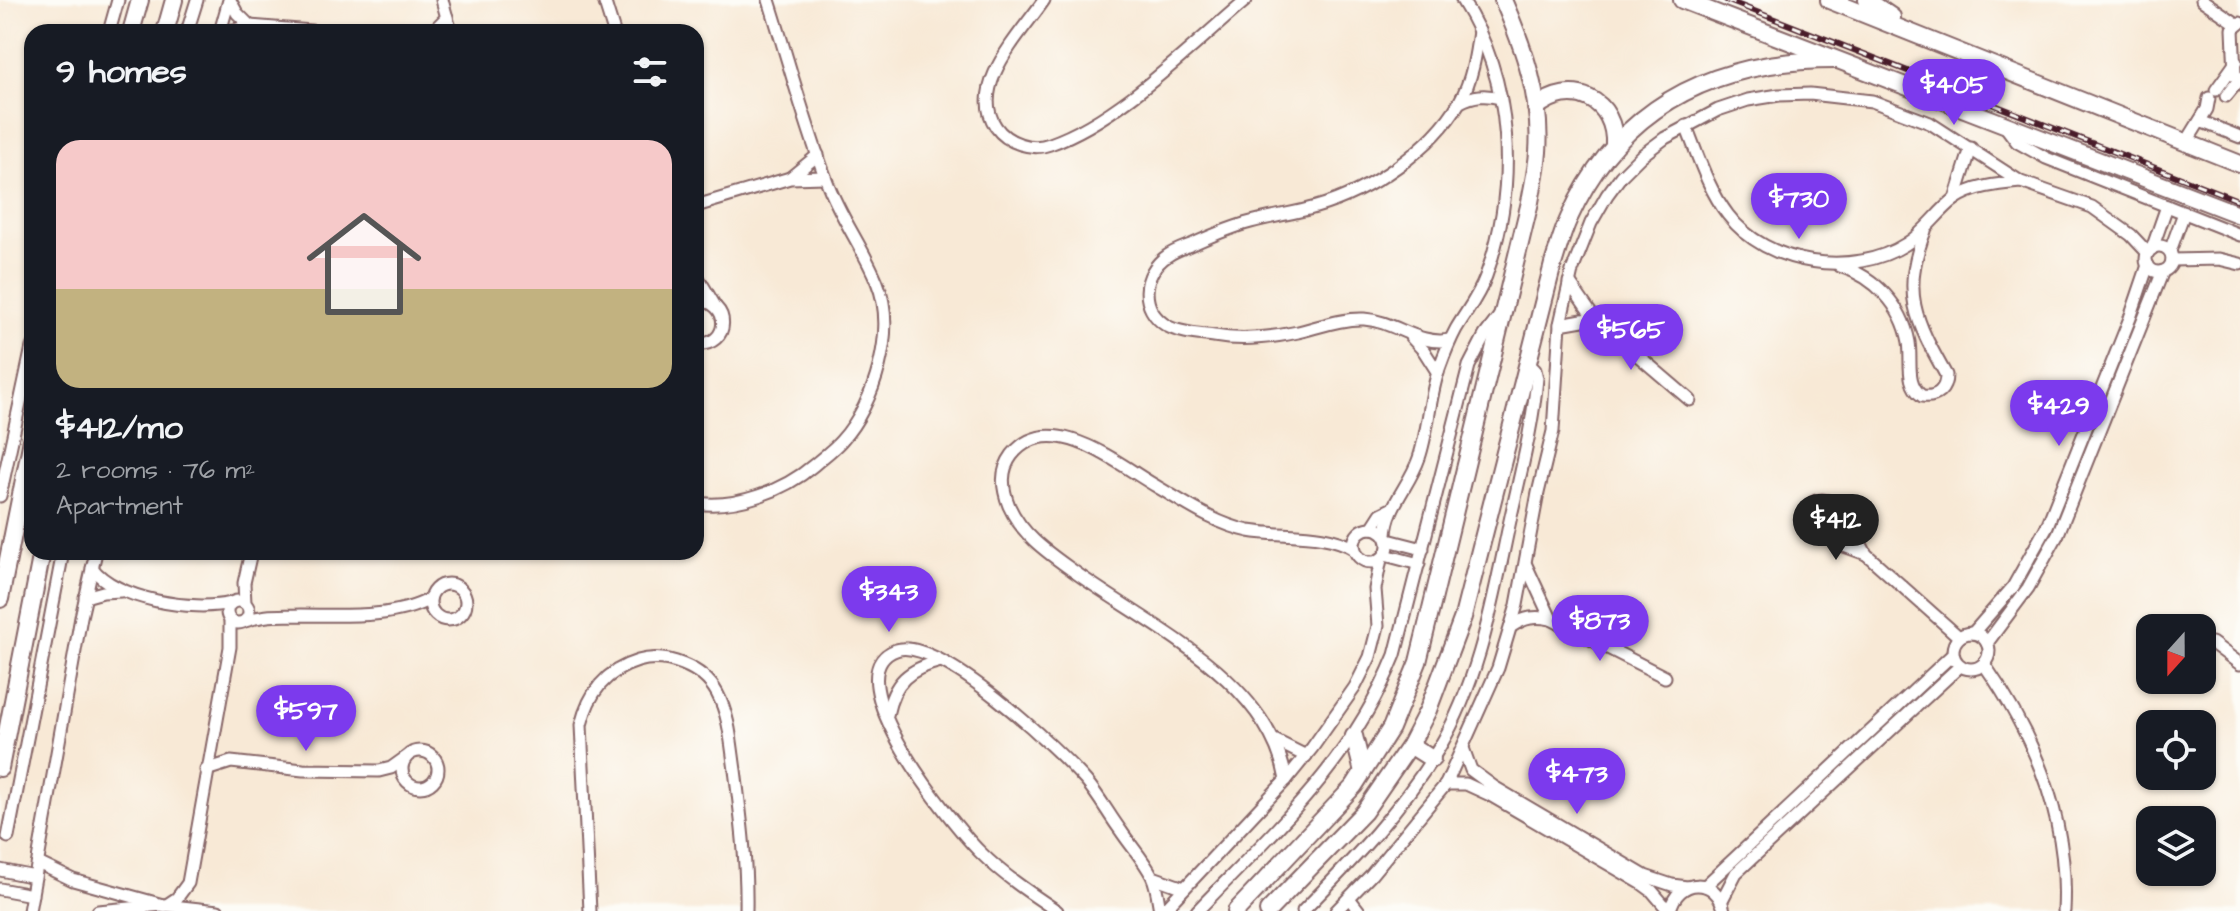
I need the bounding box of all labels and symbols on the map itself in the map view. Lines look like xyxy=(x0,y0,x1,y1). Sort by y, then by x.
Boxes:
pin: $405 xyxy=(1907,59,2001,127)
pin: $730 xyxy=(1752,173,1846,241)
pin: $565 xyxy=(1584,304,1678,372)
pin: $429 xyxy=(2012,380,2106,448)
pin: $412 xyxy=(1789,494,1883,562)
pin: $343 xyxy=(842,566,936,634)
pin: $873 xyxy=(1553,595,1647,663)
north arrow xyxy=(2136,614,2216,694)
pin: $597 xyxy=(259,685,353,753)
pin: $473 xyxy=(1530,748,1624,816)

